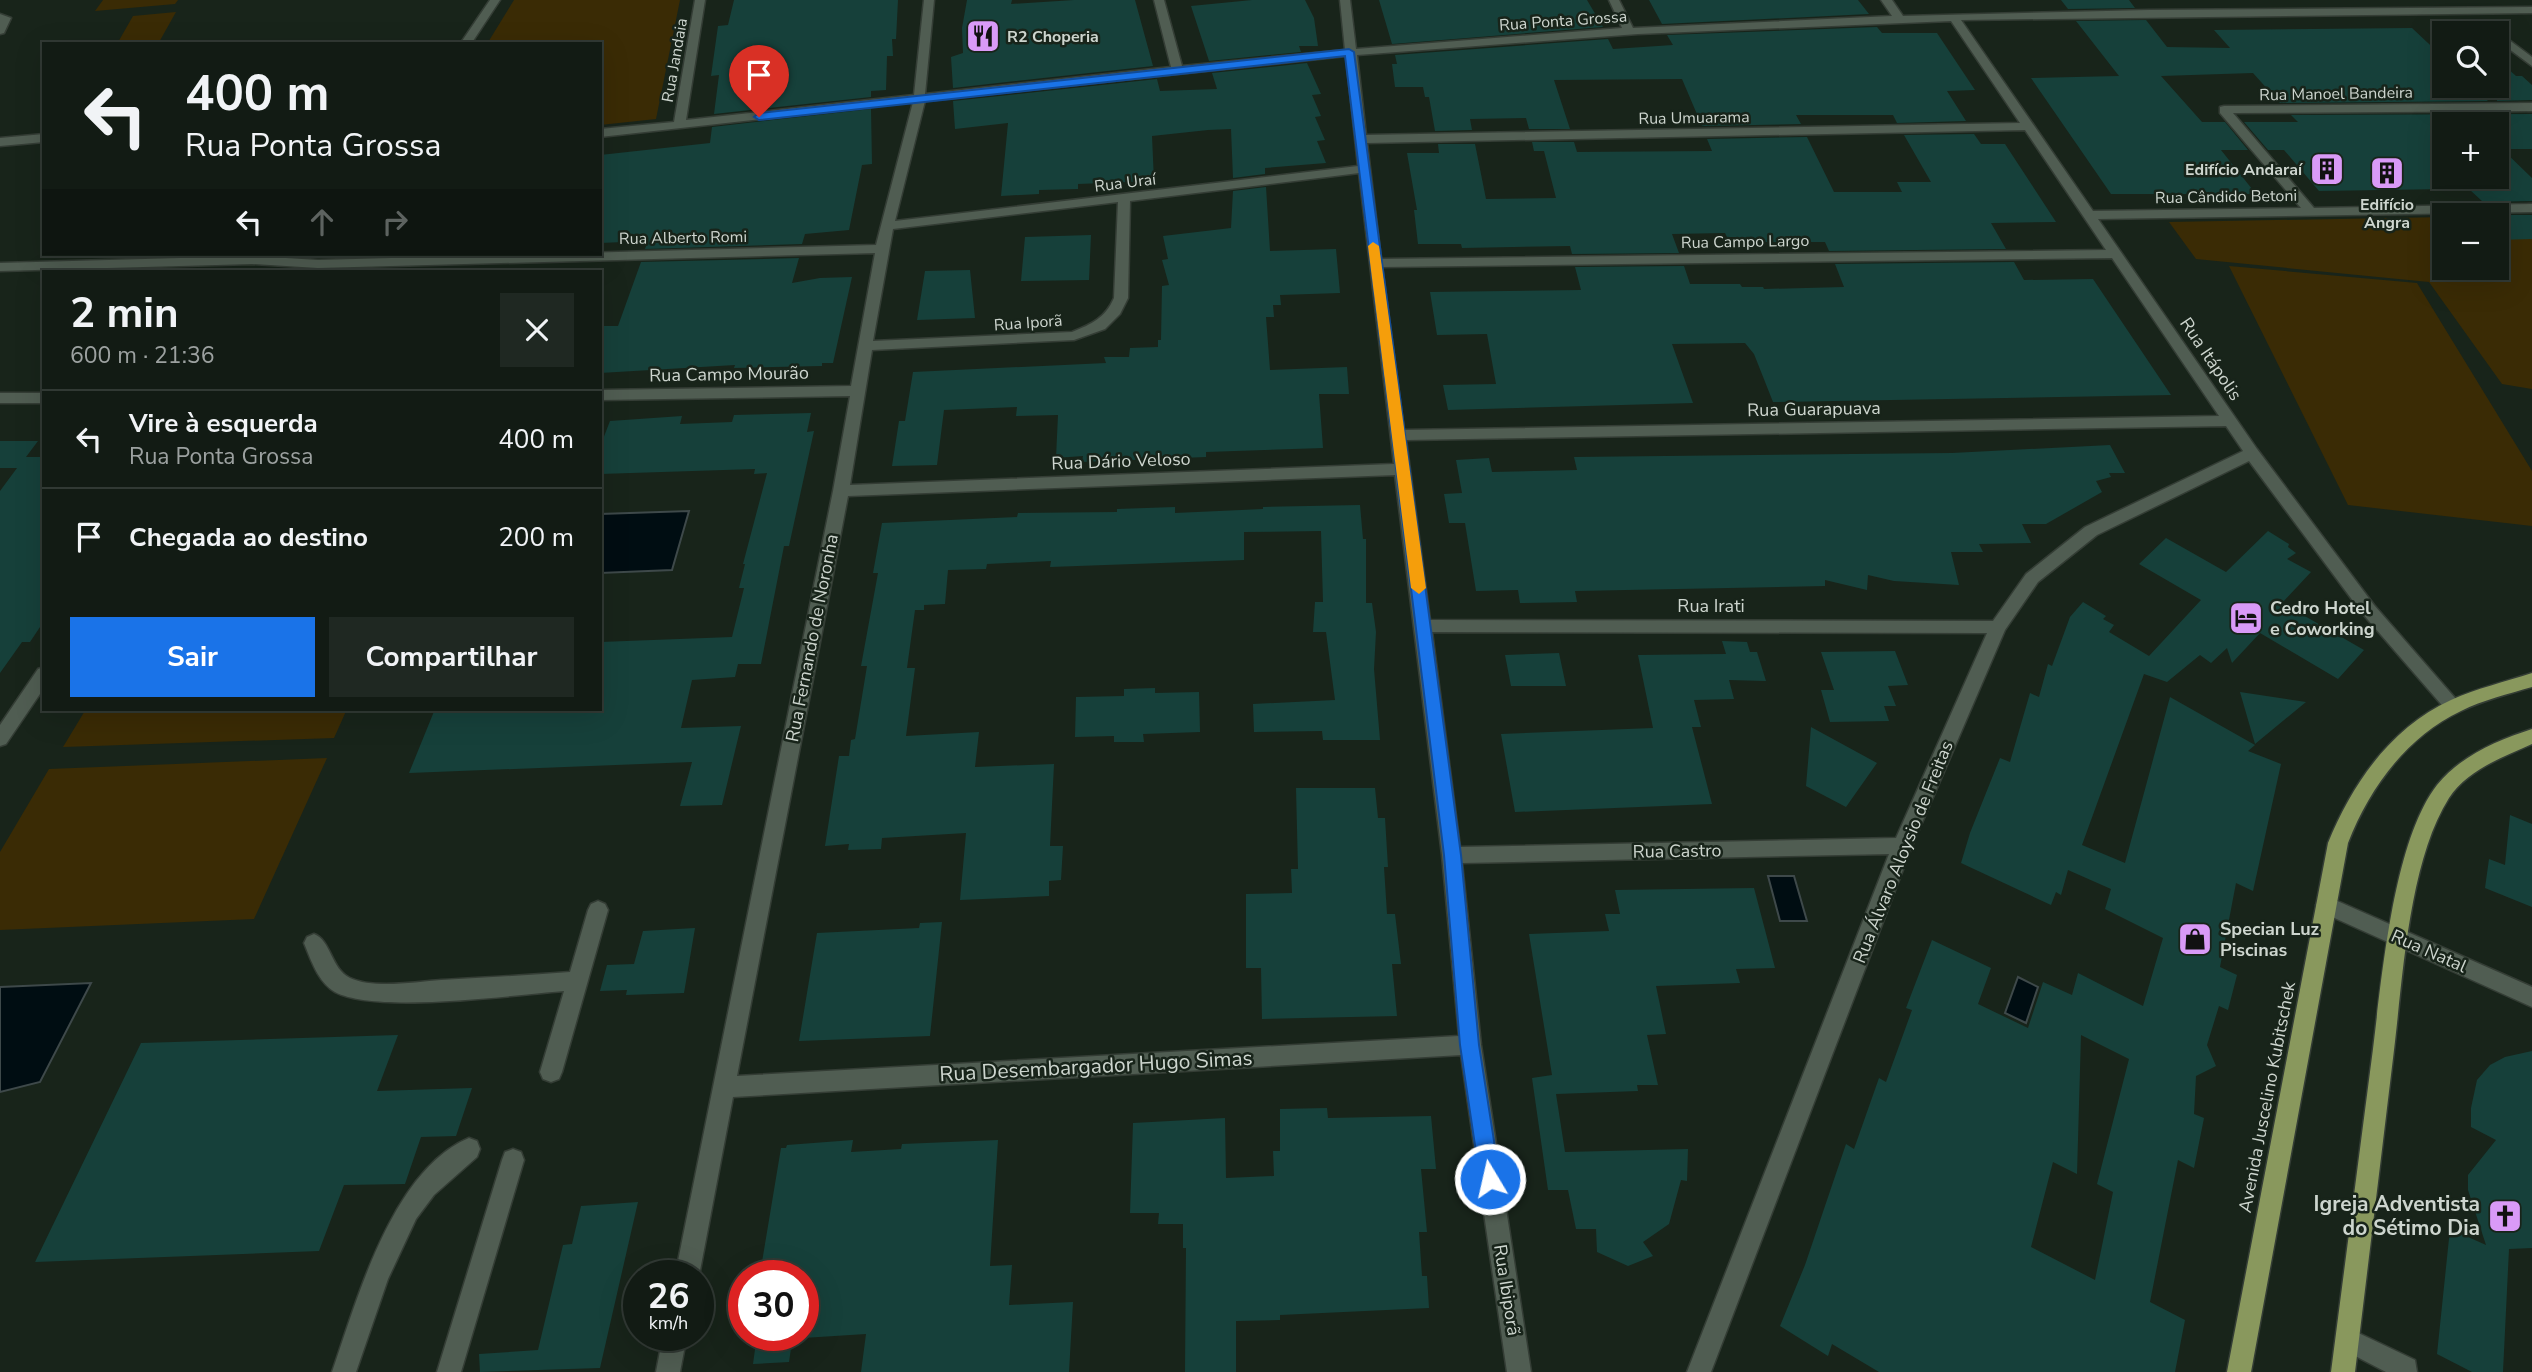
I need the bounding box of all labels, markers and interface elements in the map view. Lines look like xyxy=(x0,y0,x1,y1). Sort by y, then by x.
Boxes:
street label: Rua Ponta Grossa xyxy=(1498,6,1628,36)
street label: Rua Jandaia xyxy=(657,16,693,104)
restaurant icon: R2 Choperia xyxy=(964,17,1002,55)
map controls xyxy=(2432,21,2509,280)
button: search xyxy=(2432,21,2509,98)
place label: R2 Choperia xyxy=(1007,26,1099,48)
pin xyxy=(729,45,789,117)
icon: arrive xyxy=(740,56,778,94)
text: 400 m xyxy=(185,60,329,127)
icon: left xyxy=(70,70,161,161)
street label: Rua Manoel Bandeira xyxy=(2259,82,2413,106)
street label: Rua Umuarama xyxy=(1638,106,1750,130)
button: + xyxy=(2432,112,2509,189)
text: Rua Ponta Grossa xyxy=(185,124,441,167)
building icon: Edifício Andaraí xyxy=(2308,150,2346,188)
building icon: Edifício Angra xyxy=(2368,154,2406,192)
place label: Edifício Andaraí xyxy=(2185,159,2303,181)
street label: Rua Uraí xyxy=(1093,168,1158,198)
street label: Rua Cândido Betoni xyxy=(2155,185,2297,209)
place label: Edifício Angra xyxy=(2360,194,2414,234)
icon: left xyxy=(230,203,268,241)
icon: ahead xyxy=(303,203,341,241)
icon: right xyxy=(376,203,414,241)
button: − xyxy=(2432,203,2509,280)
street label: Rua Alberto Romi xyxy=(619,226,747,250)
street label: Rua Campo Largo xyxy=(1681,230,1809,254)
text: 2 min xyxy=(70,285,179,342)
button: close xyxy=(500,293,574,367)
street label: Rua Iporã xyxy=(993,310,1063,336)
street label: Rua Itápolis xyxy=(2174,313,2248,405)
text: 600 m · 21:36 xyxy=(70,340,215,371)
street label: Rua Campo Mourão xyxy=(649,361,809,387)
street label: Rua Guarapuava xyxy=(1747,396,1881,422)
text: Vire à esquerda xyxy=(129,406,318,441)
icon: left xyxy=(70,420,108,458)
text: 400 m xyxy=(498,422,574,457)
text: Rua Ponta Grossa xyxy=(129,441,313,472)
street label: Rua Dário Veloso xyxy=(1051,447,1191,475)
icon: arrive xyxy=(70,518,108,556)
text: Chegada ao destino xyxy=(129,520,368,555)
text: 200 m xyxy=(498,520,574,555)
street label: Rua Fernando de Noronha xyxy=(780,532,844,744)
street label: Rua Irati xyxy=(1677,594,1745,618)
place label: Cedro Hotel e Coworking xyxy=(2270,596,2375,641)
hotel icon: Cedro Hotel e Coworking xyxy=(2227,599,2265,637)
button: Sair xyxy=(70,617,315,697)
button: Compartilhar xyxy=(329,617,574,697)
street label: Rua Álvaro Aloysio de Freitas xyxy=(1847,737,1959,967)
street label: Rua Castro xyxy=(1632,838,1722,864)
place label: Specian Luz Piscinas xyxy=(2220,917,2320,962)
shop icon: Specian Luz Piscinas xyxy=(2176,920,2214,958)
street label: Rua Natal xyxy=(2387,924,2471,979)
street label: Avenida Juscelino Kubitschek xyxy=(2233,978,2301,1215)
street label: Rua Desembargador Hugo Simas xyxy=(939,1044,1253,1088)
position arrow xyxy=(1453,1142,1527,1216)
place label: Igreja Adventista do Sétimo Dia xyxy=(2314,1190,2480,1242)
church icon: Igreja Adventista do Sétimo Dia xyxy=(2486,1197,2524,1235)
street label: Rua Ibiporã xyxy=(1488,1243,1526,1337)
speed limit sign: 30 xyxy=(728,1260,819,1351)
text: 26 xyxy=(647,1273,690,1320)
text: km/h xyxy=(649,1311,688,1335)

